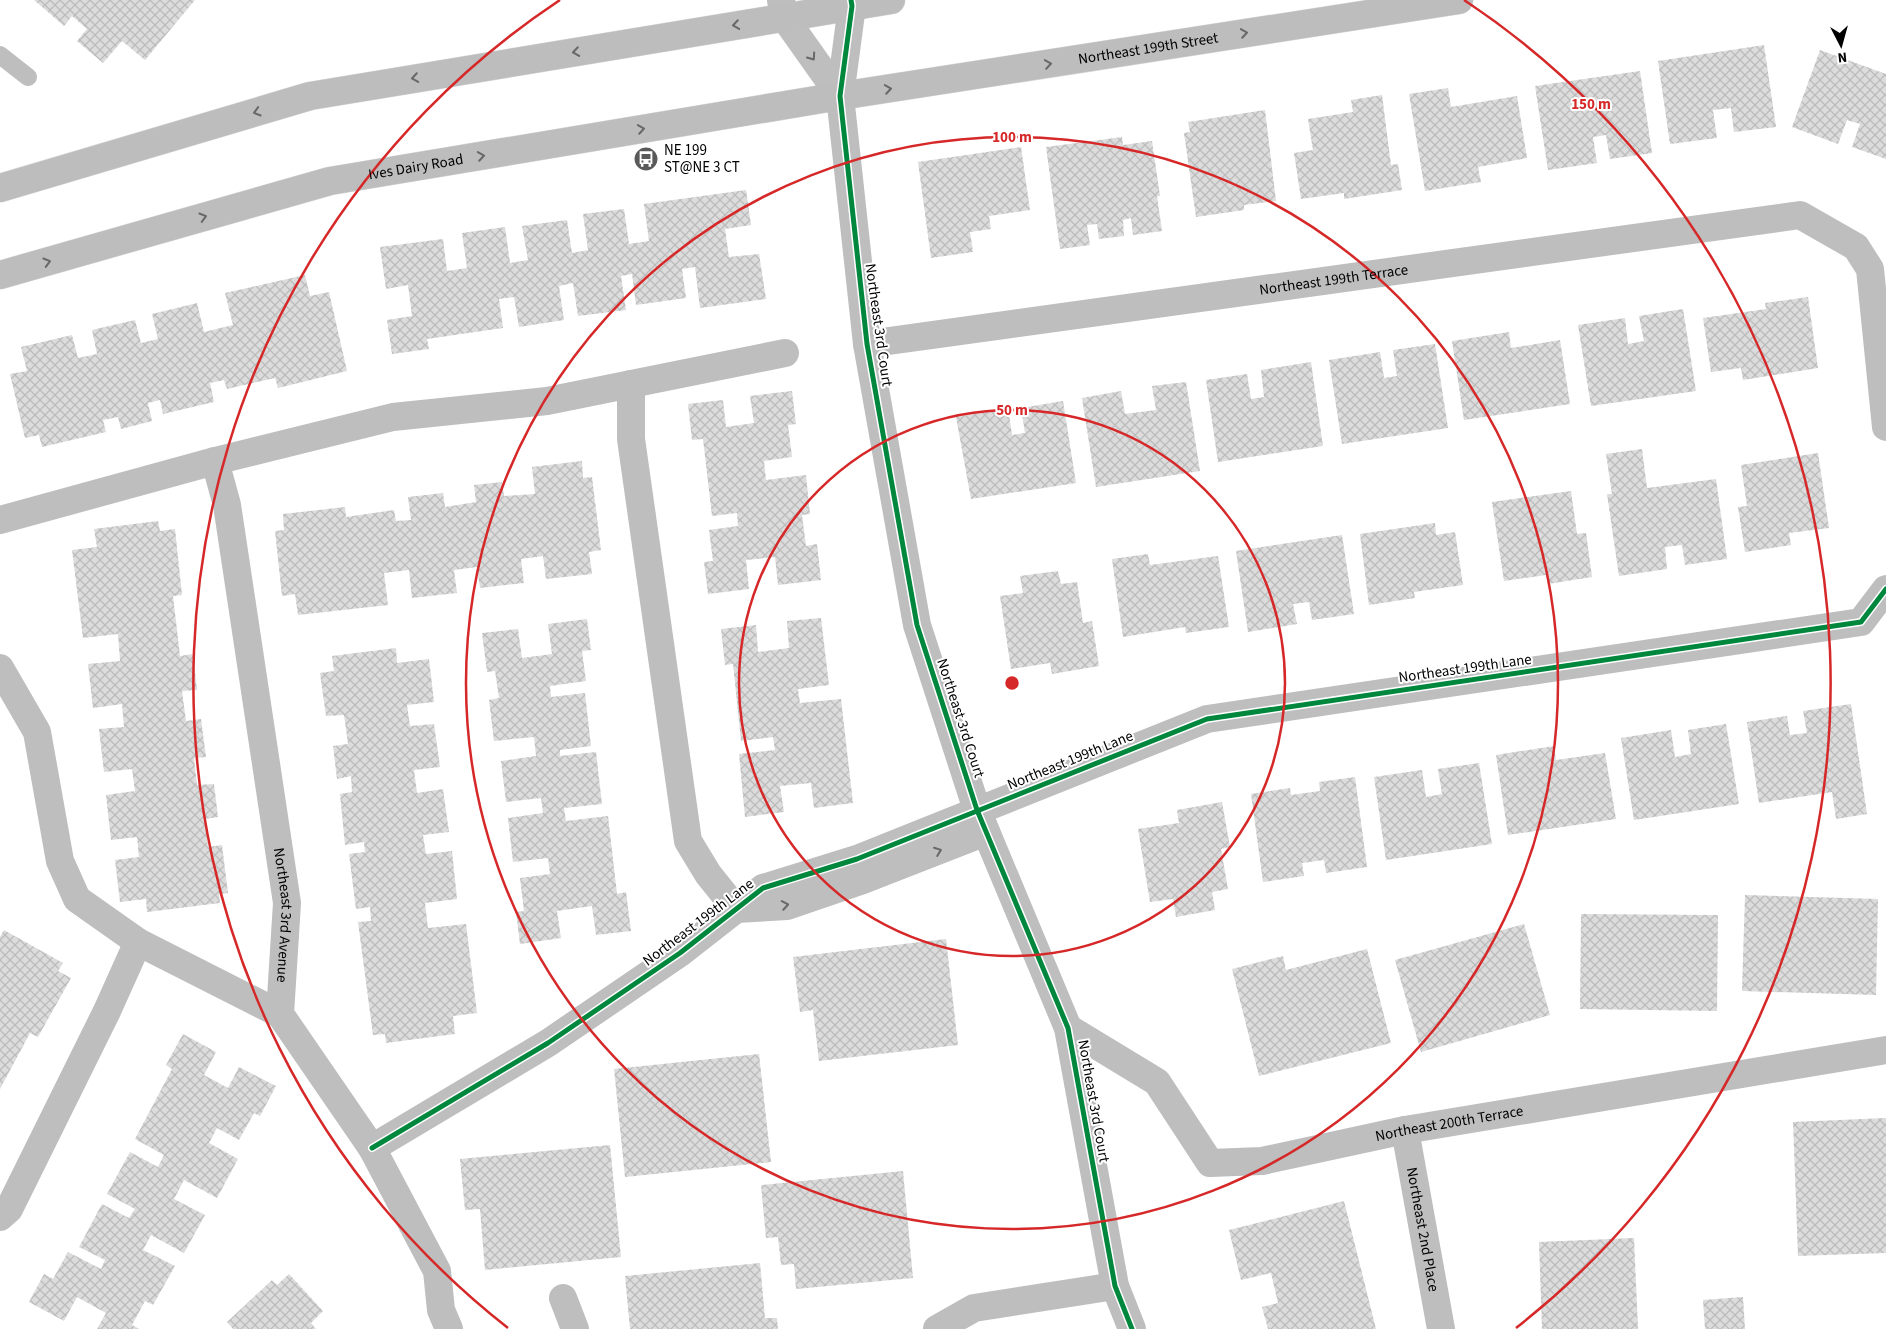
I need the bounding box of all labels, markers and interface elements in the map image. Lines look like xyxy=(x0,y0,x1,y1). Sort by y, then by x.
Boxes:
one-way arrow xyxy=(732,20,740,30)
north arrow xyxy=(1816,20,1866,70)
street label: Northeast 199th Street xyxy=(1077,27,1220,70)
one-way arrow xyxy=(1239,29,1248,39)
one-way arrow xyxy=(571,46,580,56)
text: N xyxy=(1837,47,1848,67)
one-way arrow xyxy=(806,51,815,61)
one-way arrow xyxy=(1044,59,1053,69)
one-way arrow xyxy=(411,73,420,83)
one-way arrow xyxy=(884,84,892,94)
text: 150 m xyxy=(1571,94,1611,115)
one-way arrow xyxy=(253,106,261,116)
one-way arrow xyxy=(637,125,646,135)
text: 100 m xyxy=(992,127,1032,148)
place label: NE 199 ST@NE 3 CT xyxy=(664,140,740,178)
bus stop icon: NE 199 ST@NE 3 CT xyxy=(633,146,659,172)
street label: Ives Dairy Road xyxy=(367,149,465,185)
one-way arrow xyxy=(478,151,486,162)
one-way arrow xyxy=(199,213,207,223)
one-way arrow xyxy=(42,257,50,267)
street label: Northeast 199th Terrace xyxy=(1258,259,1409,301)
street label: Northeast 3rd Court xyxy=(859,262,898,388)
text: 50 m xyxy=(996,400,1028,421)
street label: Northeast 199th Lane xyxy=(1397,649,1533,688)
street label: Northeast 3rd Court xyxy=(931,656,990,780)
centre of rings xyxy=(1003,674,1021,692)
street label: Northeast 199th Lane xyxy=(1004,726,1136,795)
street label: Northeast 3rd Avenue xyxy=(268,846,297,983)
one-way arrow xyxy=(933,847,942,857)
street label: Northeast 199th Lane xyxy=(638,874,758,971)
one-way arrow xyxy=(781,900,789,911)
street label: Northeast 3rd Court xyxy=(1072,1038,1115,1164)
street label: Northeast 200th Terrace xyxy=(1373,1100,1525,1147)
street label: Northeast 2nd Place xyxy=(1401,1166,1444,1293)

